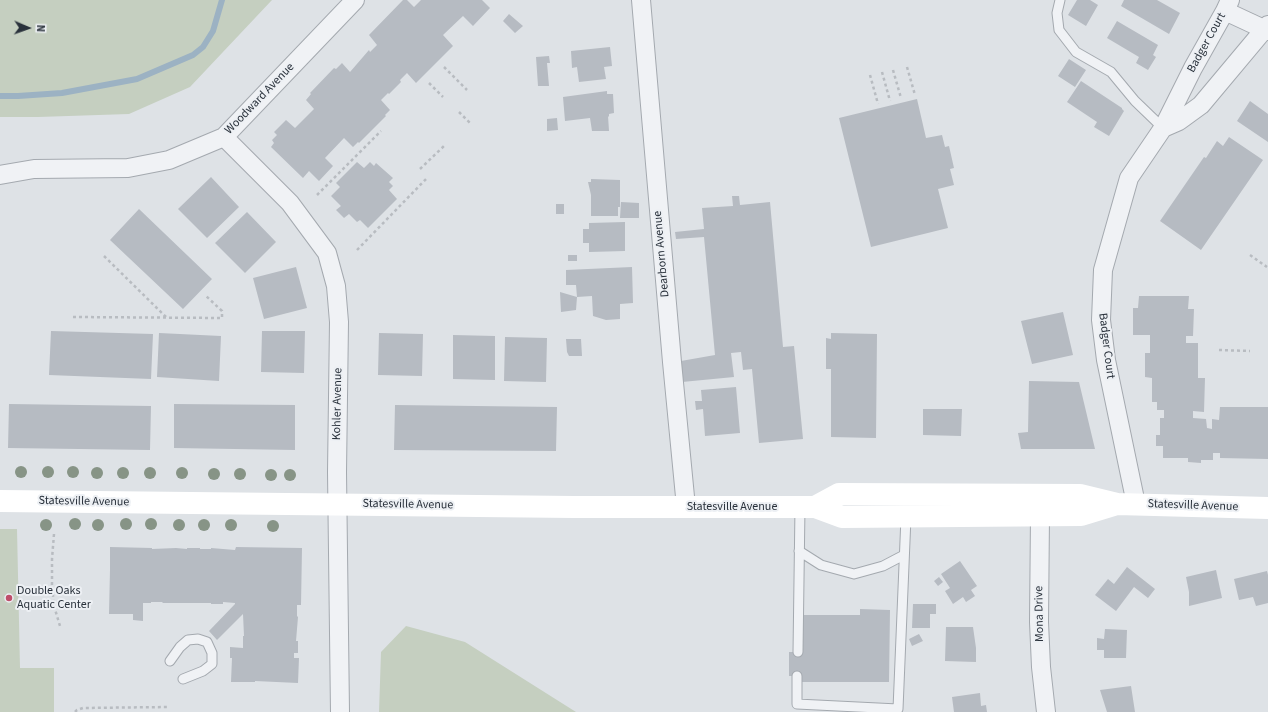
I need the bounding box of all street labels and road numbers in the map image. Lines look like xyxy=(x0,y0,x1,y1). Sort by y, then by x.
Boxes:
street label: Badger Court xyxy=(1185,11,1229,75)
street label: Woodward Avenue xyxy=(222,60,298,138)
street label: Dearborn Avenue xyxy=(651,210,673,298)
street label: Badger Court xyxy=(1095,312,1117,380)
street label: Kohler Avenue xyxy=(330,368,346,440)
street label: Statesville Avenue xyxy=(39,494,129,510)
street label: Statesville Avenue xyxy=(363,497,453,513)
street label: Statesville Avenue xyxy=(1147,497,1239,515)
street label: Statesville Avenue xyxy=(687,500,777,514)
street label: Mona Drive xyxy=(1032,586,1048,642)

